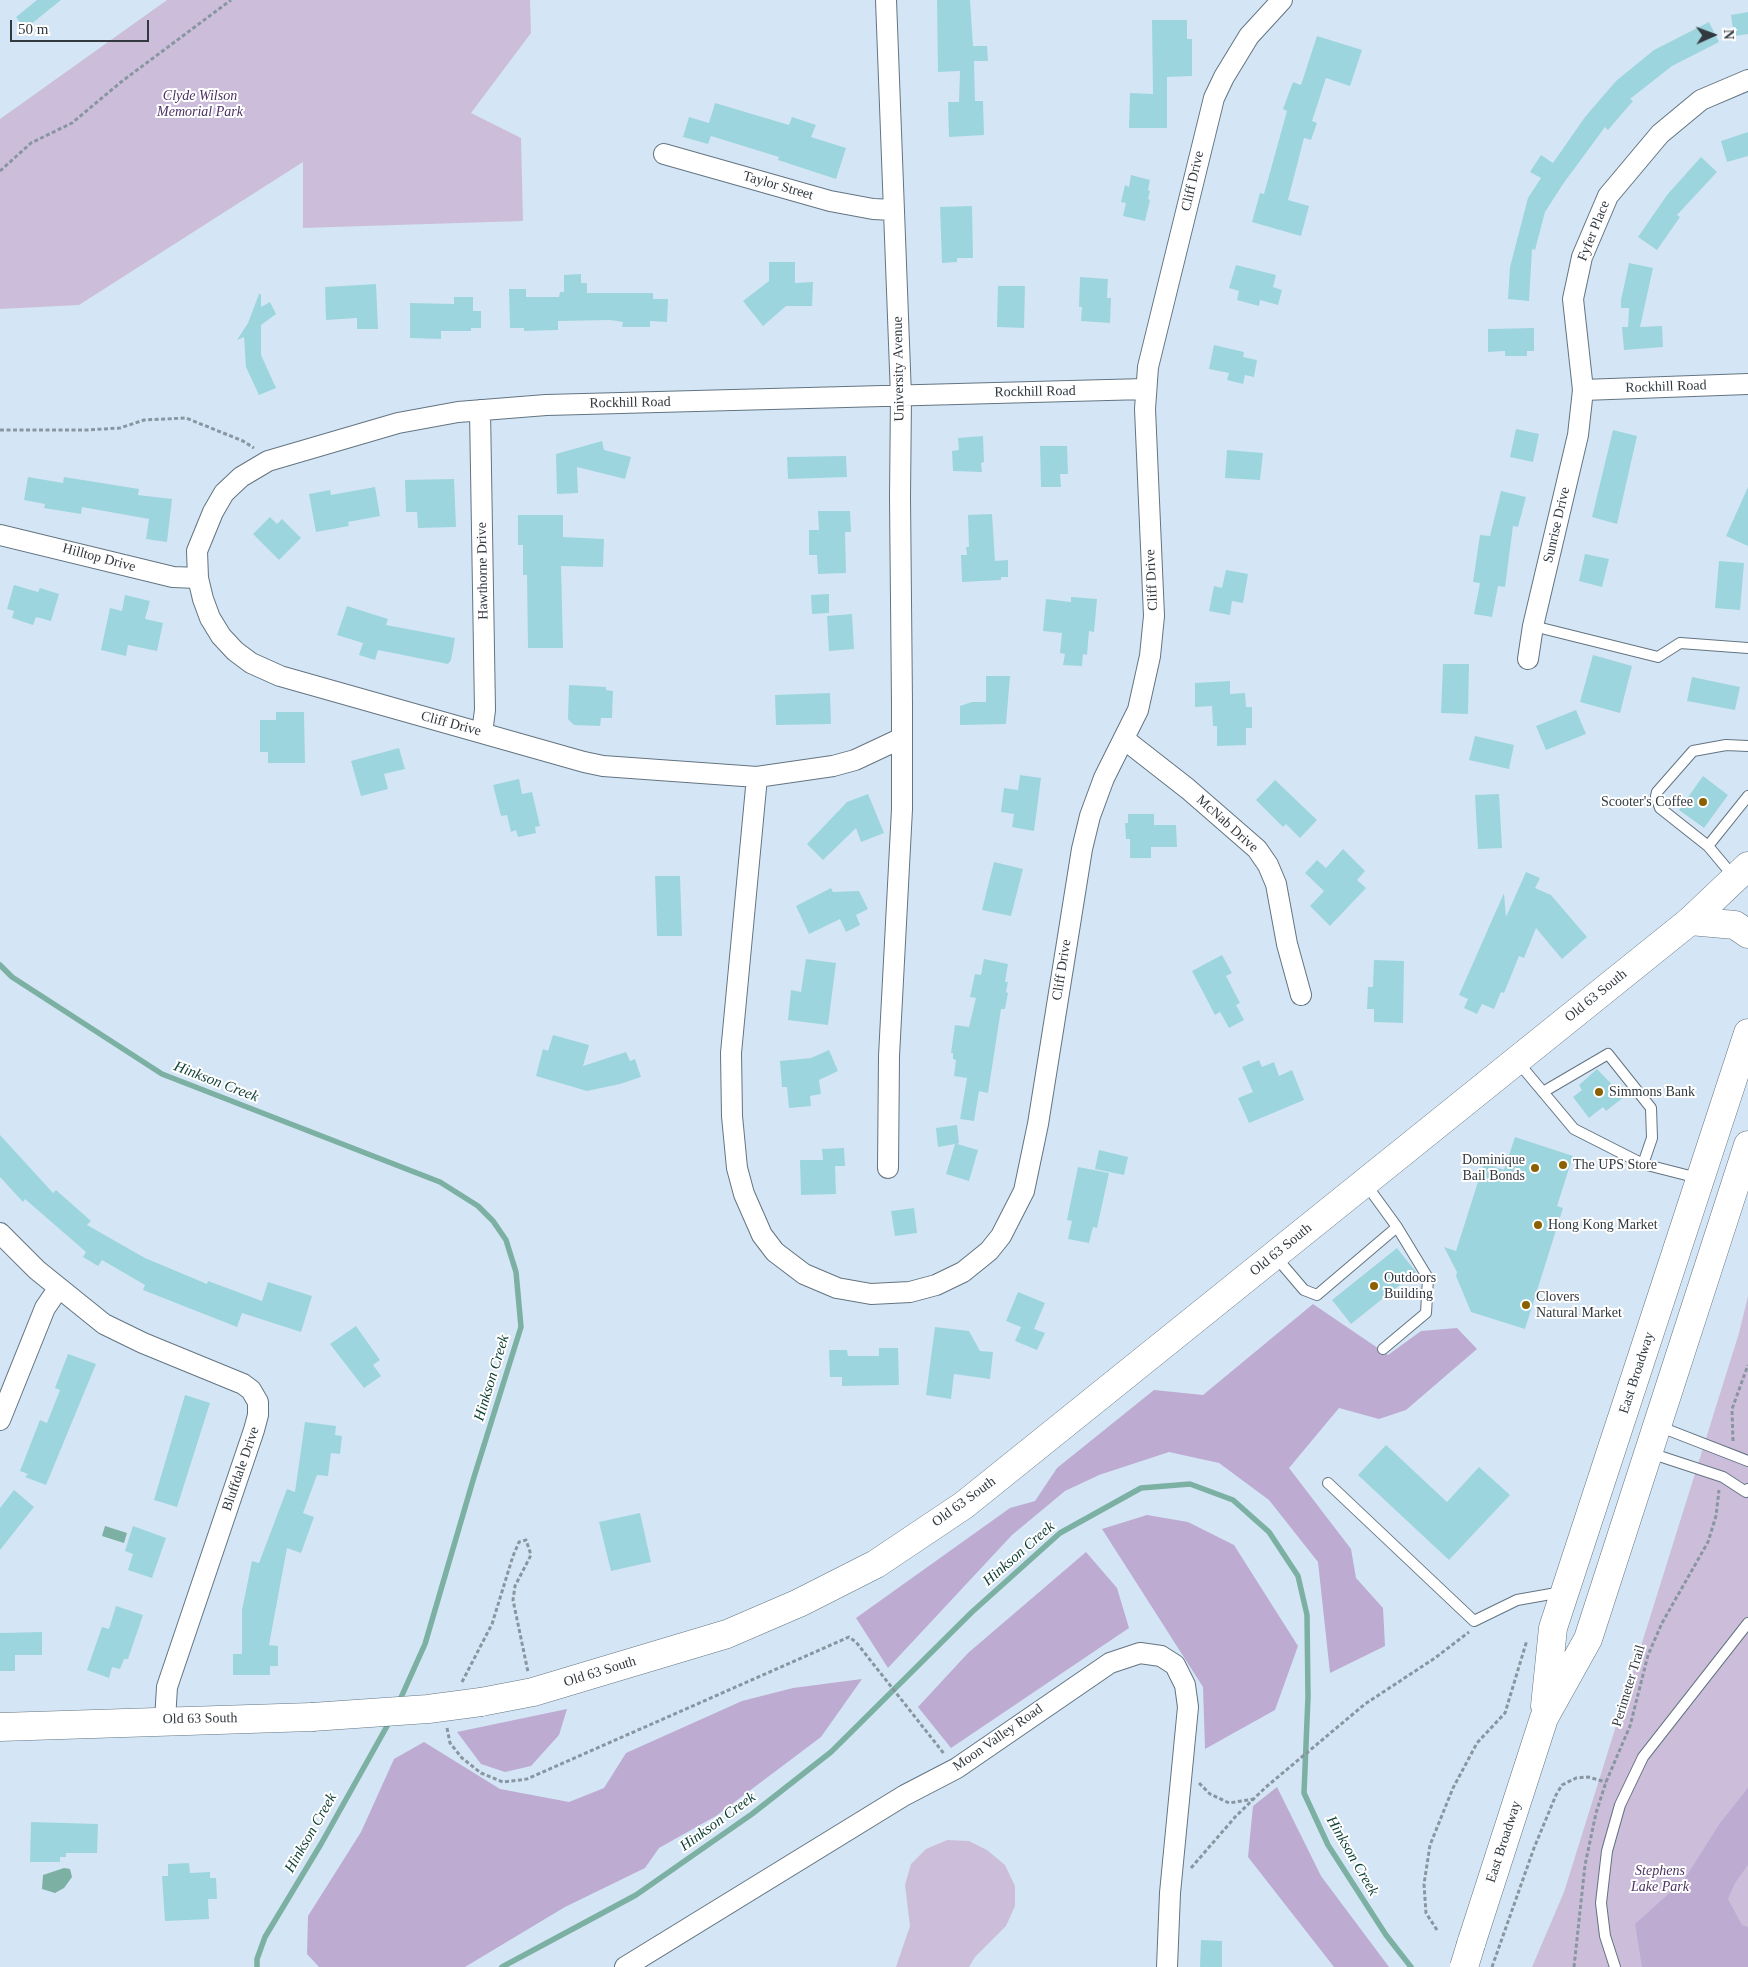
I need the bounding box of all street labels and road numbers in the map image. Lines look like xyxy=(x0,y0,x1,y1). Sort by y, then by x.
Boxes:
street label: Cliff Drive xyxy=(1178,149,1208,213)
street label: Taylor Street xyxy=(741,168,815,204)
street label: Fyfer Place xyxy=(1574,198,1614,264)
street label: University Avenue xyxy=(890,316,908,422)
street label: Rockhill Road xyxy=(1625,377,1707,397)
street label: Rockhill Road xyxy=(994,383,1076,401)
street label: Rockhill Road xyxy=(589,394,671,412)
street label: Sunrise Drive xyxy=(1540,485,1574,565)
street label: Hawthorne Drive xyxy=(474,522,492,620)
street label: Hilltop Drive xyxy=(61,540,137,576)
street label: Cliff Drive xyxy=(1142,549,1162,611)
street label: Cliff Drive xyxy=(419,708,483,740)
street label: McNab Drive xyxy=(1193,792,1261,856)
street label: Cliff Drive xyxy=(1049,938,1075,1002)
street label: Old 63 South xyxy=(1562,966,1630,1026)
street label: Old 63 South xyxy=(1247,1220,1315,1280)
street label: East Broadway xyxy=(1616,1330,1658,1416)
street label: Bluffdale Drive xyxy=(219,1425,263,1513)
street label: Old 63 South xyxy=(929,1473,999,1531)
street label: Perimeter Trail xyxy=(1609,1643,1649,1729)
street label: Old 63 South xyxy=(562,1653,638,1691)
street label: Moon Valley Road xyxy=(950,1701,1046,1775)
street label: Old 63 South xyxy=(163,1710,237,1728)
street label: East Broadway xyxy=(1483,1799,1525,1885)

